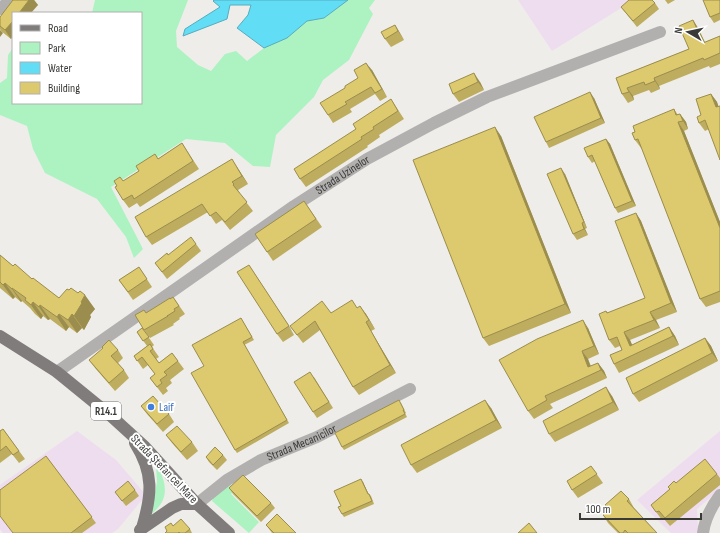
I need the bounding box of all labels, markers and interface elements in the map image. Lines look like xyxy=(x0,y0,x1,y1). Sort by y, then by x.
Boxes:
legend xyxy=(12,12,142,104)
north arrow xyxy=(668,12,708,52)
text: Road xyxy=(48,21,68,36)
text: N xyxy=(672,26,686,34)
text: Park xyxy=(48,41,66,56)
text: Water xyxy=(48,61,72,76)
text: Building xyxy=(48,81,80,96)
street label: Strada Uzinelor xyxy=(313,152,373,198)
place label: Laif xyxy=(159,400,174,415)
road number: R14.1 xyxy=(91,402,121,420)
marker: Laif xyxy=(146,402,156,412)
street label: Strada Mecanicilor xyxy=(264,420,339,464)
street label: Strada Ștefan cel Mare xyxy=(127,431,201,507)
scale bar xyxy=(580,495,701,521)
text: 100 m xyxy=(586,502,611,517)

